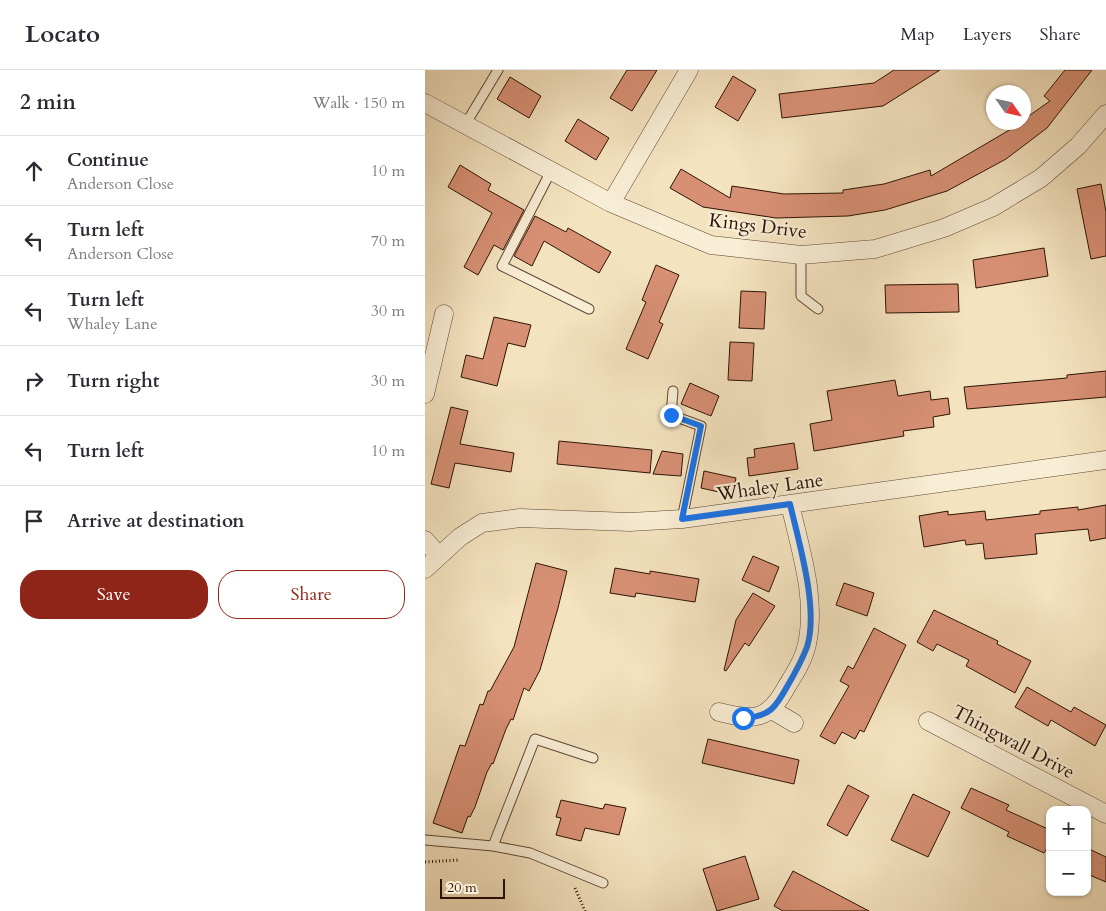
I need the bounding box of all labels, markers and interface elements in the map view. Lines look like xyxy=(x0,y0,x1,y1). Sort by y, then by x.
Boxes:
text: Locato xyxy=(25,18,100,51)
text: Map xyxy=(900,22,935,47)
text: Layers xyxy=(963,22,1012,47)
text: Share xyxy=(1040,22,1081,47)
north arrow xyxy=(986,85,1031,130)
text: 2 min xyxy=(20,88,76,117)
text: Walk · 150 m xyxy=(313,92,405,114)
text: Continue xyxy=(67,147,149,173)
icon: ahead xyxy=(20,157,48,185)
text: 10 m xyxy=(371,160,405,182)
text: Anderson Close xyxy=(67,173,174,195)
street label: Kings Drive xyxy=(707,207,808,245)
text: Turn left xyxy=(67,217,144,243)
icon: left xyxy=(20,227,48,255)
text: 70 m xyxy=(371,230,405,252)
text: Anderson Close xyxy=(67,243,174,265)
text: Turn left xyxy=(67,287,144,313)
icon: left xyxy=(20,297,48,325)
text: 30 m xyxy=(371,300,405,322)
text: Whaley Lane xyxy=(67,313,157,335)
icon: right xyxy=(20,367,48,395)
text: Turn right xyxy=(67,368,159,394)
text: 30 m xyxy=(371,370,405,392)
route end xyxy=(660,404,683,427)
icon: left xyxy=(20,437,48,465)
text: Turn left xyxy=(67,438,144,464)
text: 10 m xyxy=(371,440,405,462)
street label: Whaley Lane xyxy=(714,467,825,507)
icon: arrive xyxy=(20,507,48,535)
text: Arrive at destination xyxy=(67,508,244,534)
button: Save xyxy=(20,570,208,619)
button: Share xyxy=(218,570,405,619)
street label: Thingwall Drive xyxy=(948,699,1079,785)
route start xyxy=(732,707,755,730)
map controls xyxy=(1046,806,1091,896)
button: + xyxy=(1046,806,1091,851)
button: − xyxy=(1046,851,1091,896)
scale bar xyxy=(440,876,505,899)
text: 20 m xyxy=(447,878,477,897)

